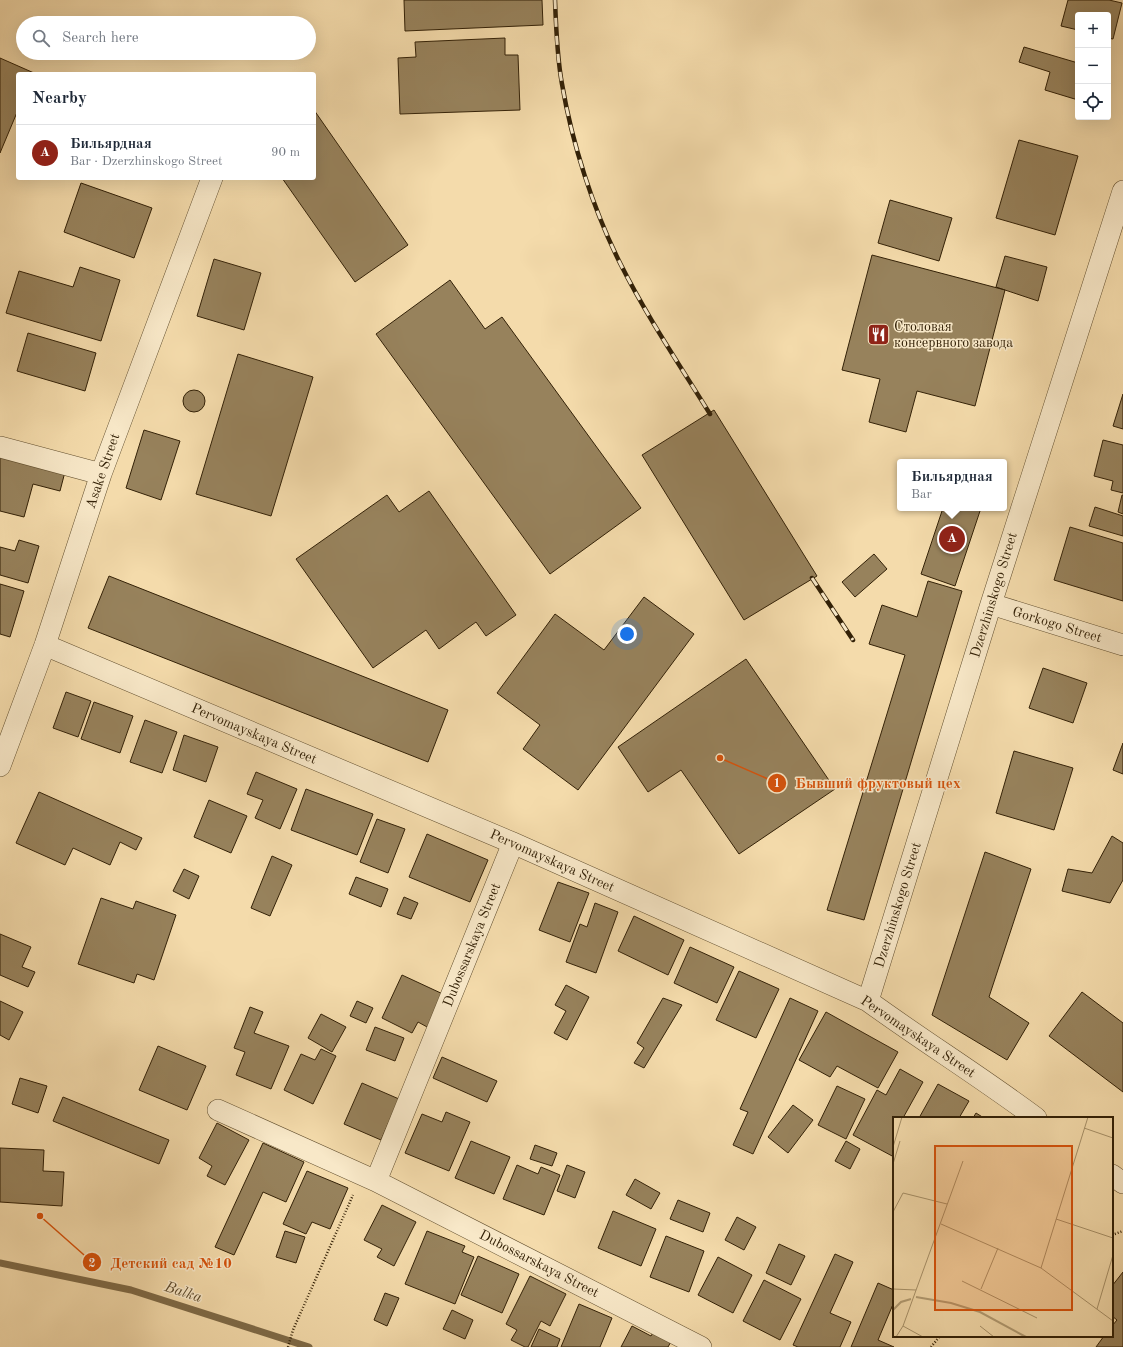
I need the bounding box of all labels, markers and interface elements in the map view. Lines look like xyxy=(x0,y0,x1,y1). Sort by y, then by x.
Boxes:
map controls xyxy=(1075,12,1111,120)
button: + xyxy=(1075,12,1111,48)
search box xyxy=(16,16,316,60)
icon: search xyxy=(30,27,52,49)
text: Search here xyxy=(62,31,139,46)
button: − xyxy=(1075,48,1111,84)
button: locate xyxy=(1075,84,1111,120)
text: Nearby xyxy=(32,90,87,107)
text: Бильярдная xyxy=(70,137,152,152)
text: A xyxy=(40,146,50,159)
text: 90 m xyxy=(271,146,300,159)
text: Bar · Dzerzhinskogo Street xyxy=(70,155,223,168)
place label: Столовая консервного завода xyxy=(894,320,1013,350)
restaurant icon: Столовая консервного завода xyxy=(866,322,892,348)
street label: Asake Street xyxy=(84,432,122,510)
popup xyxy=(897,459,1007,511)
text: Бильярдная xyxy=(911,470,993,485)
text: Bar xyxy=(911,488,932,501)
pin: A xyxy=(939,524,965,554)
street label: Dzerzhinskogo Street xyxy=(968,531,1020,659)
street label: Gorkogo Street xyxy=(1011,605,1103,645)
your location xyxy=(617,624,637,644)
street label: Pervomayskaya Street xyxy=(189,701,319,767)
callout: Бывший фруктовый цех xyxy=(767,769,968,796)
text: Бывший фруктовый цех xyxy=(795,777,961,792)
text: 1 xyxy=(774,778,780,790)
street label: Pervomayskaya Street xyxy=(488,827,617,895)
street label: Dzerzhinskogo Street xyxy=(872,841,924,969)
street label: Dubossarskaya Street xyxy=(441,881,503,1009)
street label: Pervomayskaya Street xyxy=(858,993,978,1081)
inset map xyxy=(893,1117,1113,1337)
street label: Dubossarskaya Street xyxy=(477,1228,601,1300)
callout: Детский сад №10 xyxy=(82,1249,240,1276)
text: Детский сад №10 xyxy=(110,1257,232,1272)
text: 2 xyxy=(89,1258,96,1270)
water label: Balka xyxy=(162,1280,203,1306)

